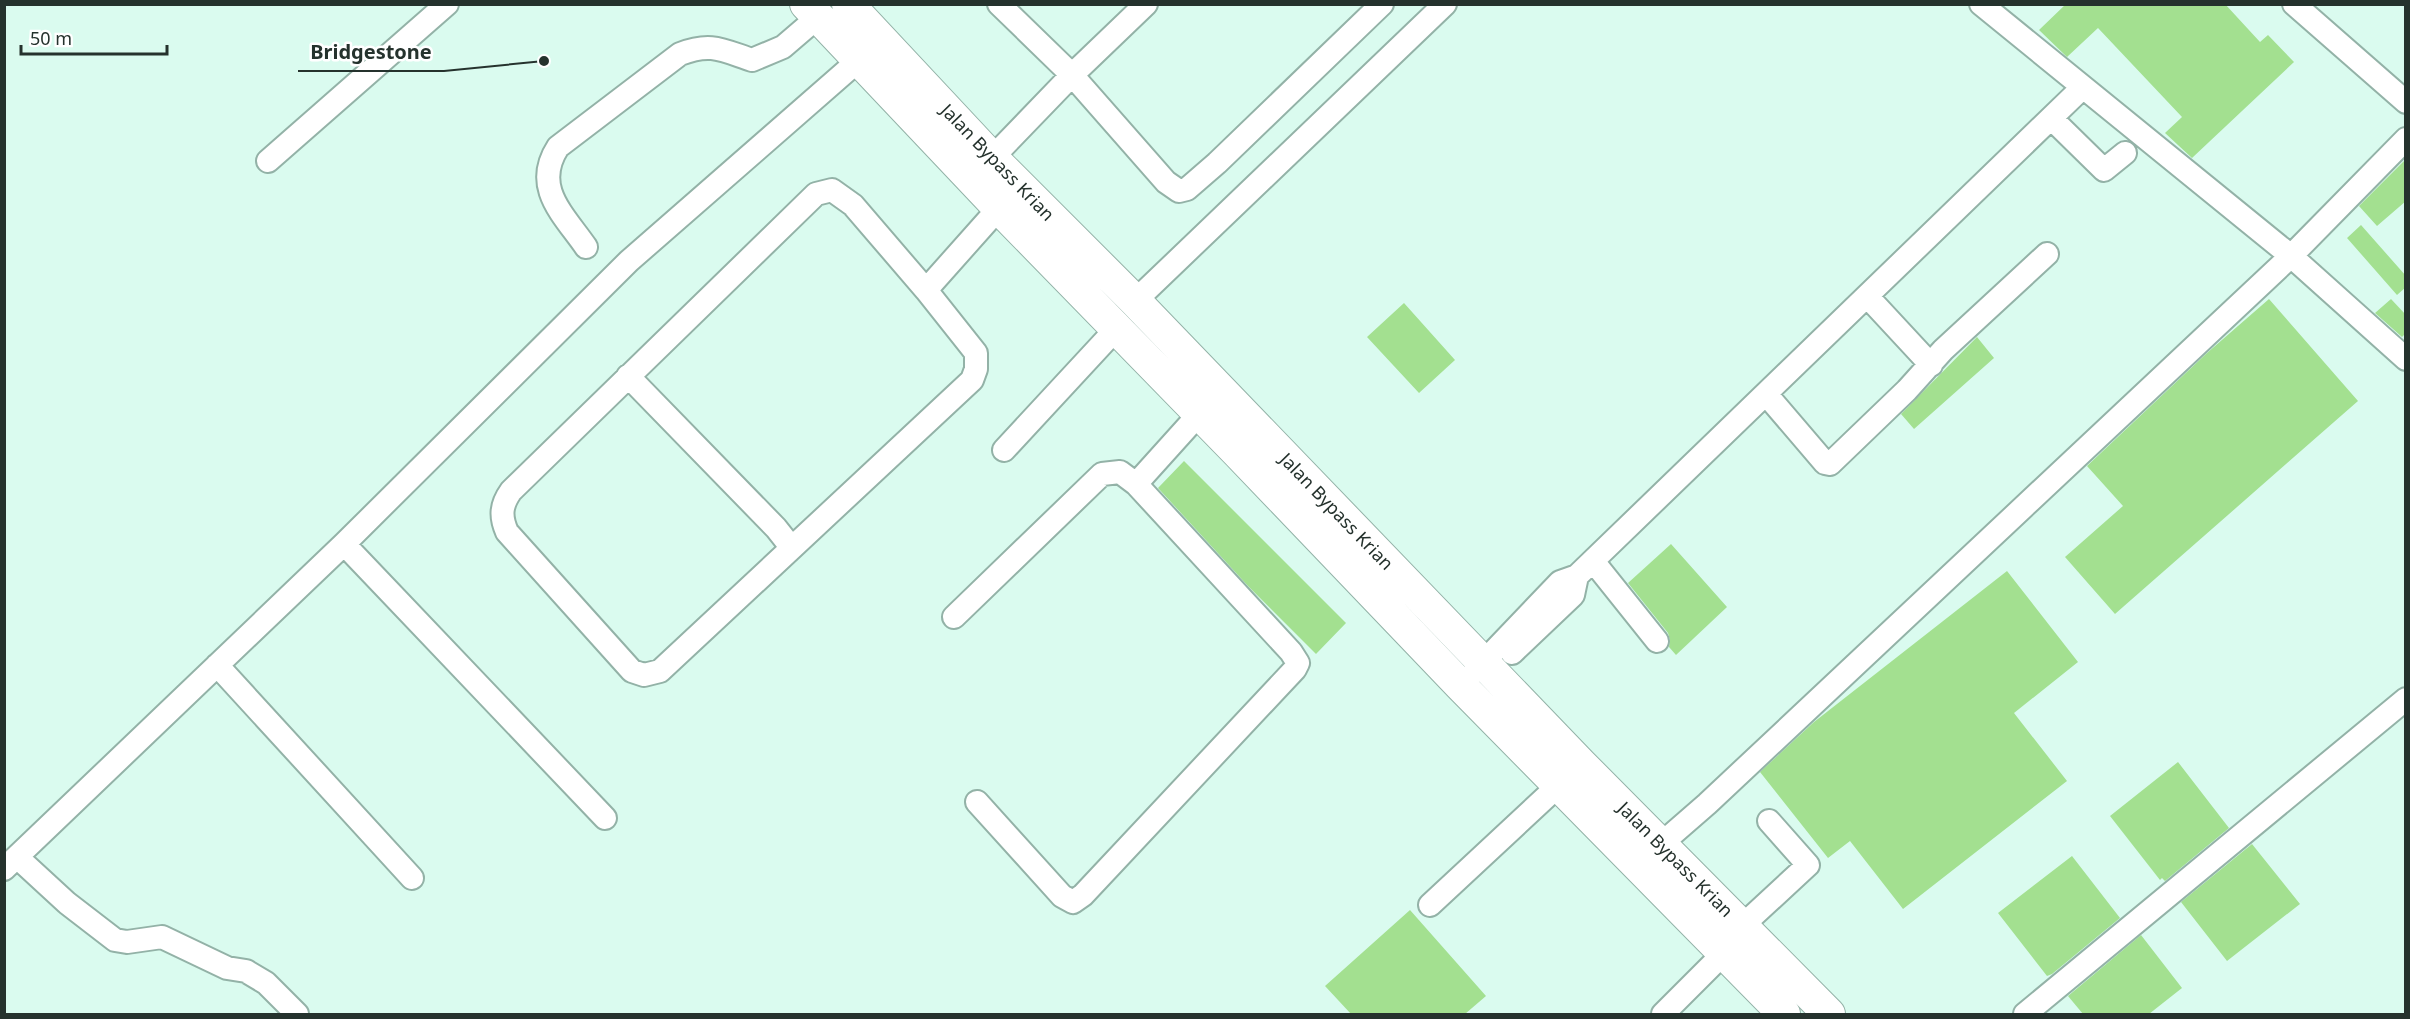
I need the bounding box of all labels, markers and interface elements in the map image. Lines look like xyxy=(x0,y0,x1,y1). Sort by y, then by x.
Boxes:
scale bar xyxy=(21,18,166,56)
text: 50 m xyxy=(30,26,72,50)
callout: Bridgestone xyxy=(298,33,444,71)
text: Bridgestone xyxy=(310,38,432,65)
street label: Jalan Bypass Krian xyxy=(934,97,1060,226)
street label: Jalan Bypass Krian xyxy=(1273,446,1399,575)
street label: Jalan Bypass Krian xyxy=(1612,795,1739,922)

